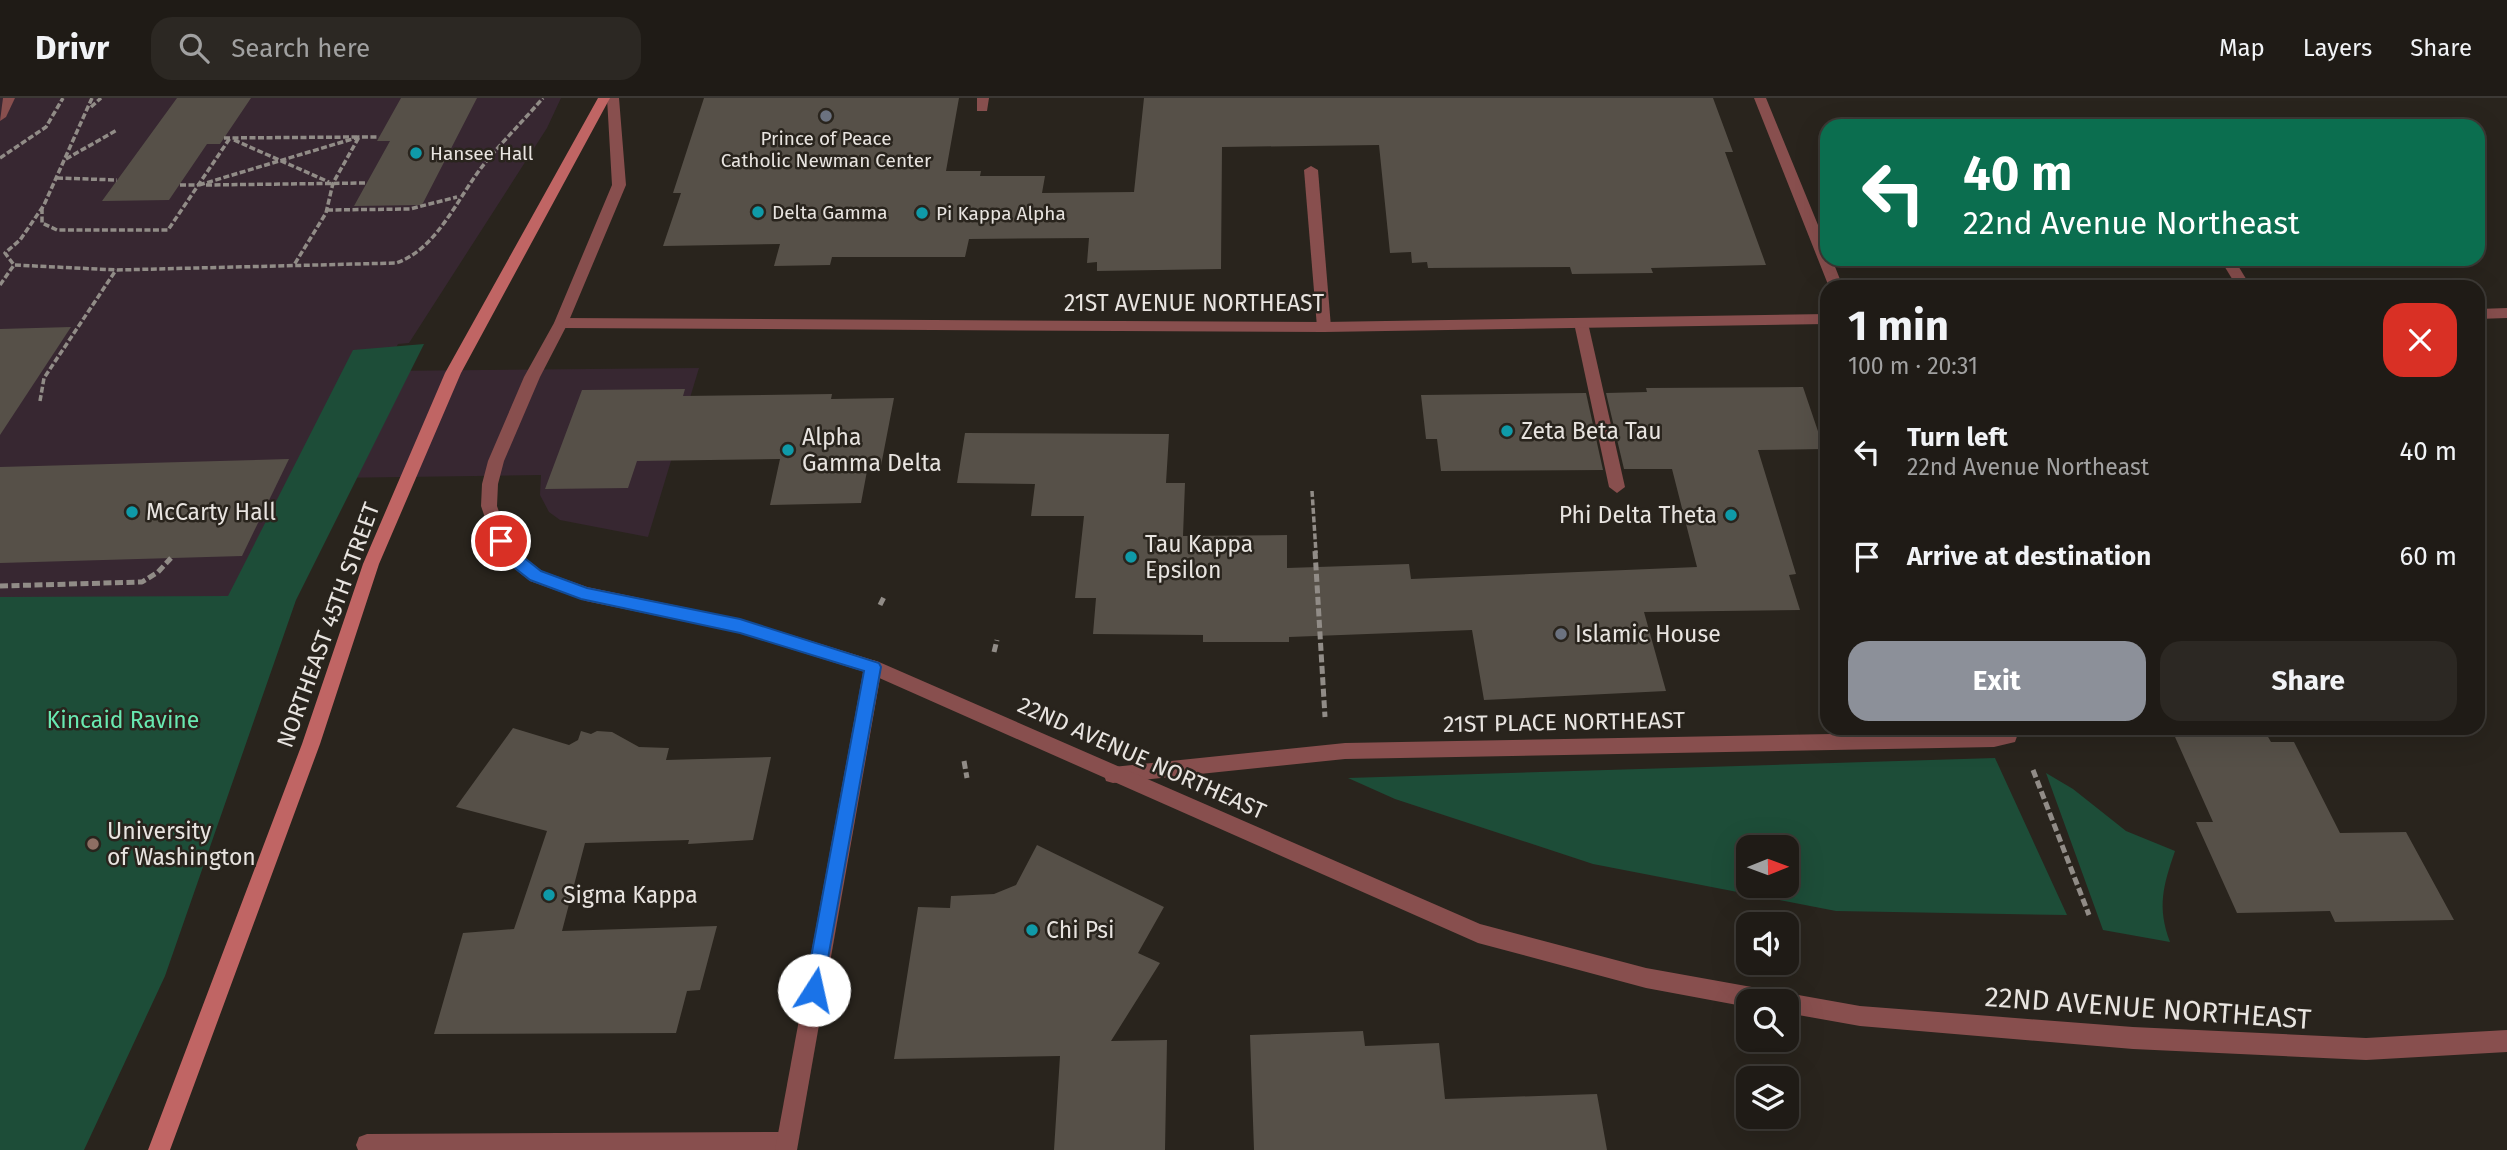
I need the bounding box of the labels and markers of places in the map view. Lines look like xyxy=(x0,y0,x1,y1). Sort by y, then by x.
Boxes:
marker: Prince of Peace Catholic Newman Center xyxy=(818,108,834,124)
place label: Prince of Peace Catholic Newman Center xyxy=(721,127,932,172)
place label: Hansee Hall xyxy=(430,142,534,165)
marker: Hansee Hall xyxy=(408,145,424,161)
place label: Delta Gamma xyxy=(772,201,887,224)
place label: Pi Kappa Alpha xyxy=(936,202,1066,225)
marker: Delta Gamma xyxy=(750,204,766,220)
marker: Pi Kappa Alpha xyxy=(914,205,930,221)
place label: Zeta Beta Tau xyxy=(1521,417,1662,445)
place label: Alpha Gamma Delta xyxy=(802,423,942,477)
marker: Zeta Beta Tau xyxy=(1499,423,1515,439)
marker: Alpha Gamma Delta xyxy=(780,442,796,458)
place label: McCarty Hall xyxy=(146,498,276,526)
place label: Phi Delta Theta xyxy=(1559,501,1717,529)
marker: McCarty Hall xyxy=(124,504,140,520)
marker: Phi Delta Theta xyxy=(1723,507,1739,523)
pin xyxy=(471,511,531,571)
place label: Tau Kappa Epsilon xyxy=(1145,530,1253,584)
marker: Tau Kappa Epsilon xyxy=(1123,549,1139,565)
place label: Islamic House xyxy=(1575,620,1721,648)
marker: Islamic House xyxy=(1553,626,1569,642)
place label: University of Washington xyxy=(107,817,256,871)
marker: University of Washington xyxy=(85,836,101,852)
place label: Sigma Kappa xyxy=(563,881,698,909)
marker: Sigma Kappa xyxy=(541,887,557,903)
place label: Chi Psi xyxy=(1046,916,1115,944)
marker: Chi Psi xyxy=(1024,922,1040,938)

